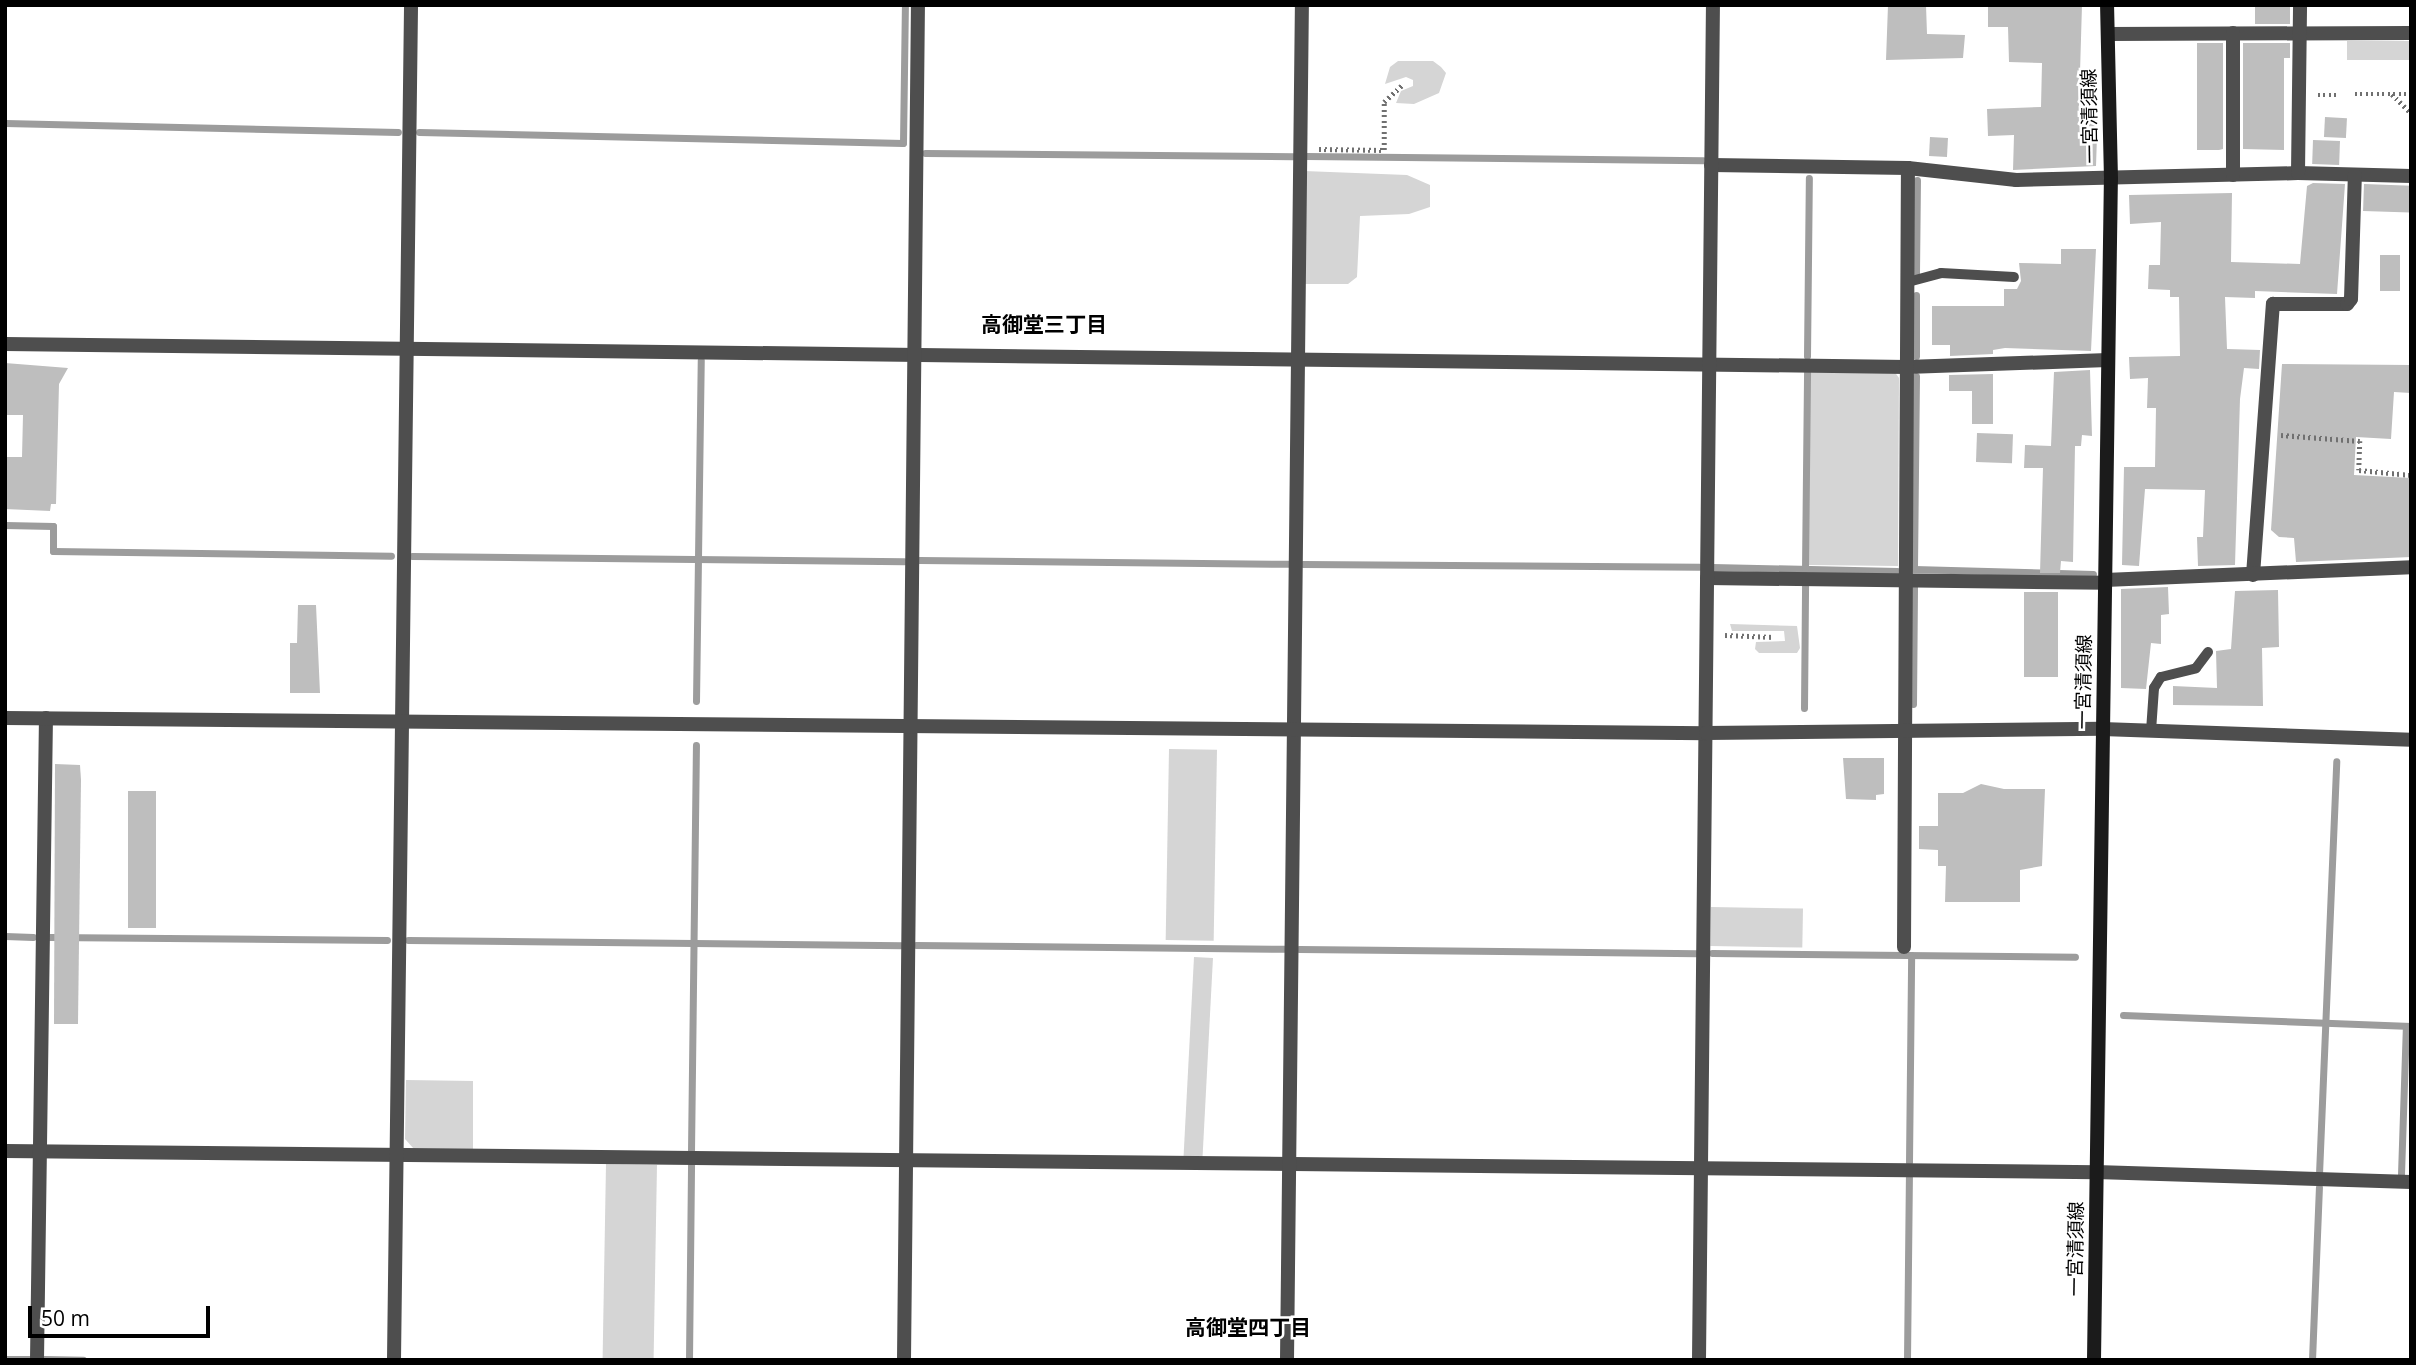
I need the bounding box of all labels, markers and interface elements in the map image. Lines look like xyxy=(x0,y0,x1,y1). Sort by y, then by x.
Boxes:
street label: 一宮清須線 xyxy=(2078,68,2102,164)
district label: 高御堂三丁目 xyxy=(981,311,1107,337)
street label: 一宮清須線 xyxy=(2072,634,2096,730)
street label: 一宮清須線 xyxy=(2064,1201,2088,1297)
scale bar xyxy=(32,1292,214,1336)
text: 50 m xyxy=(41,1304,90,1332)
district label: 高御堂四丁目 xyxy=(1185,1314,1311,1340)

